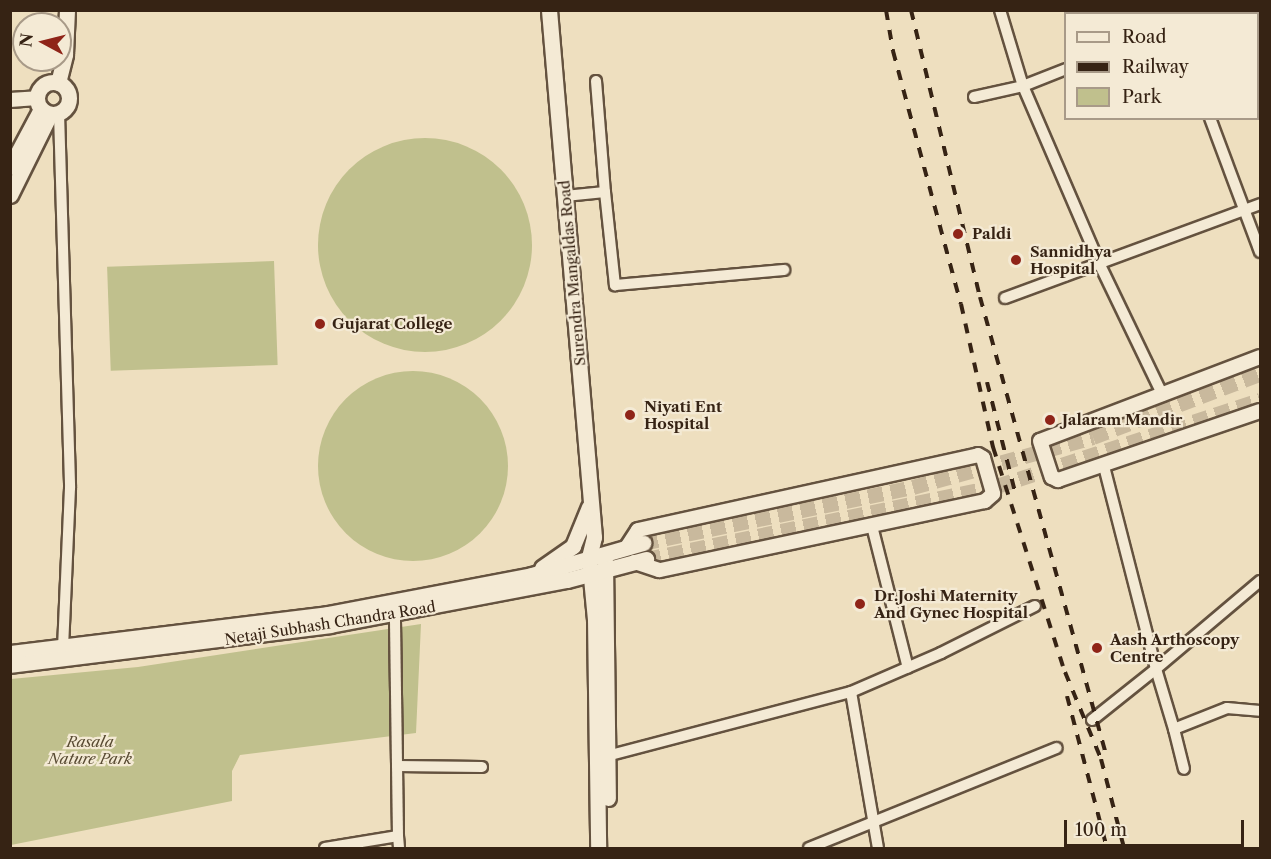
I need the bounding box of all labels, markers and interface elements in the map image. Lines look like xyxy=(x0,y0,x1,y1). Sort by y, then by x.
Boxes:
north arrow xyxy=(12,12,72,72)
legend xyxy=(1064,12,1259,120)
text: Road xyxy=(1122,26,1167,48)
text: N xyxy=(15,32,37,48)
text: Railway xyxy=(1122,56,1189,78)
text: Park xyxy=(1122,86,1161,108)
street label: Surendra Mangaldas Road xyxy=(555,179,589,367)
marker: Paldi xyxy=(949,225,967,243)
place label: Paldi xyxy=(972,225,1011,243)
place label: Sannidhya Hospital xyxy=(1030,242,1112,277)
marker: Sannidhya Hospital xyxy=(1007,251,1025,269)
place label: Gujarat College xyxy=(332,315,453,333)
marker: Gujarat College xyxy=(313,317,327,331)
place label: Niyati Ent Hospital xyxy=(644,397,722,432)
marker: Niyati Ent Hospital xyxy=(621,406,639,424)
place label: Jalaram Mandir xyxy=(1062,411,1182,429)
marker: Jalaram Mandir xyxy=(1043,413,1057,427)
place label: Dr.Joshi Maternity And Gynec Hospital xyxy=(874,586,1028,621)
marker: Dr.Joshi Maternity And Gynec Hospital xyxy=(851,595,869,613)
street label: Netaji Subhash Chandra Road xyxy=(223,597,437,649)
place label: Aash Arthoscopy Centre xyxy=(1110,630,1240,665)
marker: Aash Arthoscopy Centre xyxy=(1088,639,1106,657)
park label: Rasala Nature Park xyxy=(48,732,132,767)
scale bar xyxy=(1067,808,1247,846)
text: 100 m xyxy=(1075,819,1127,841)

